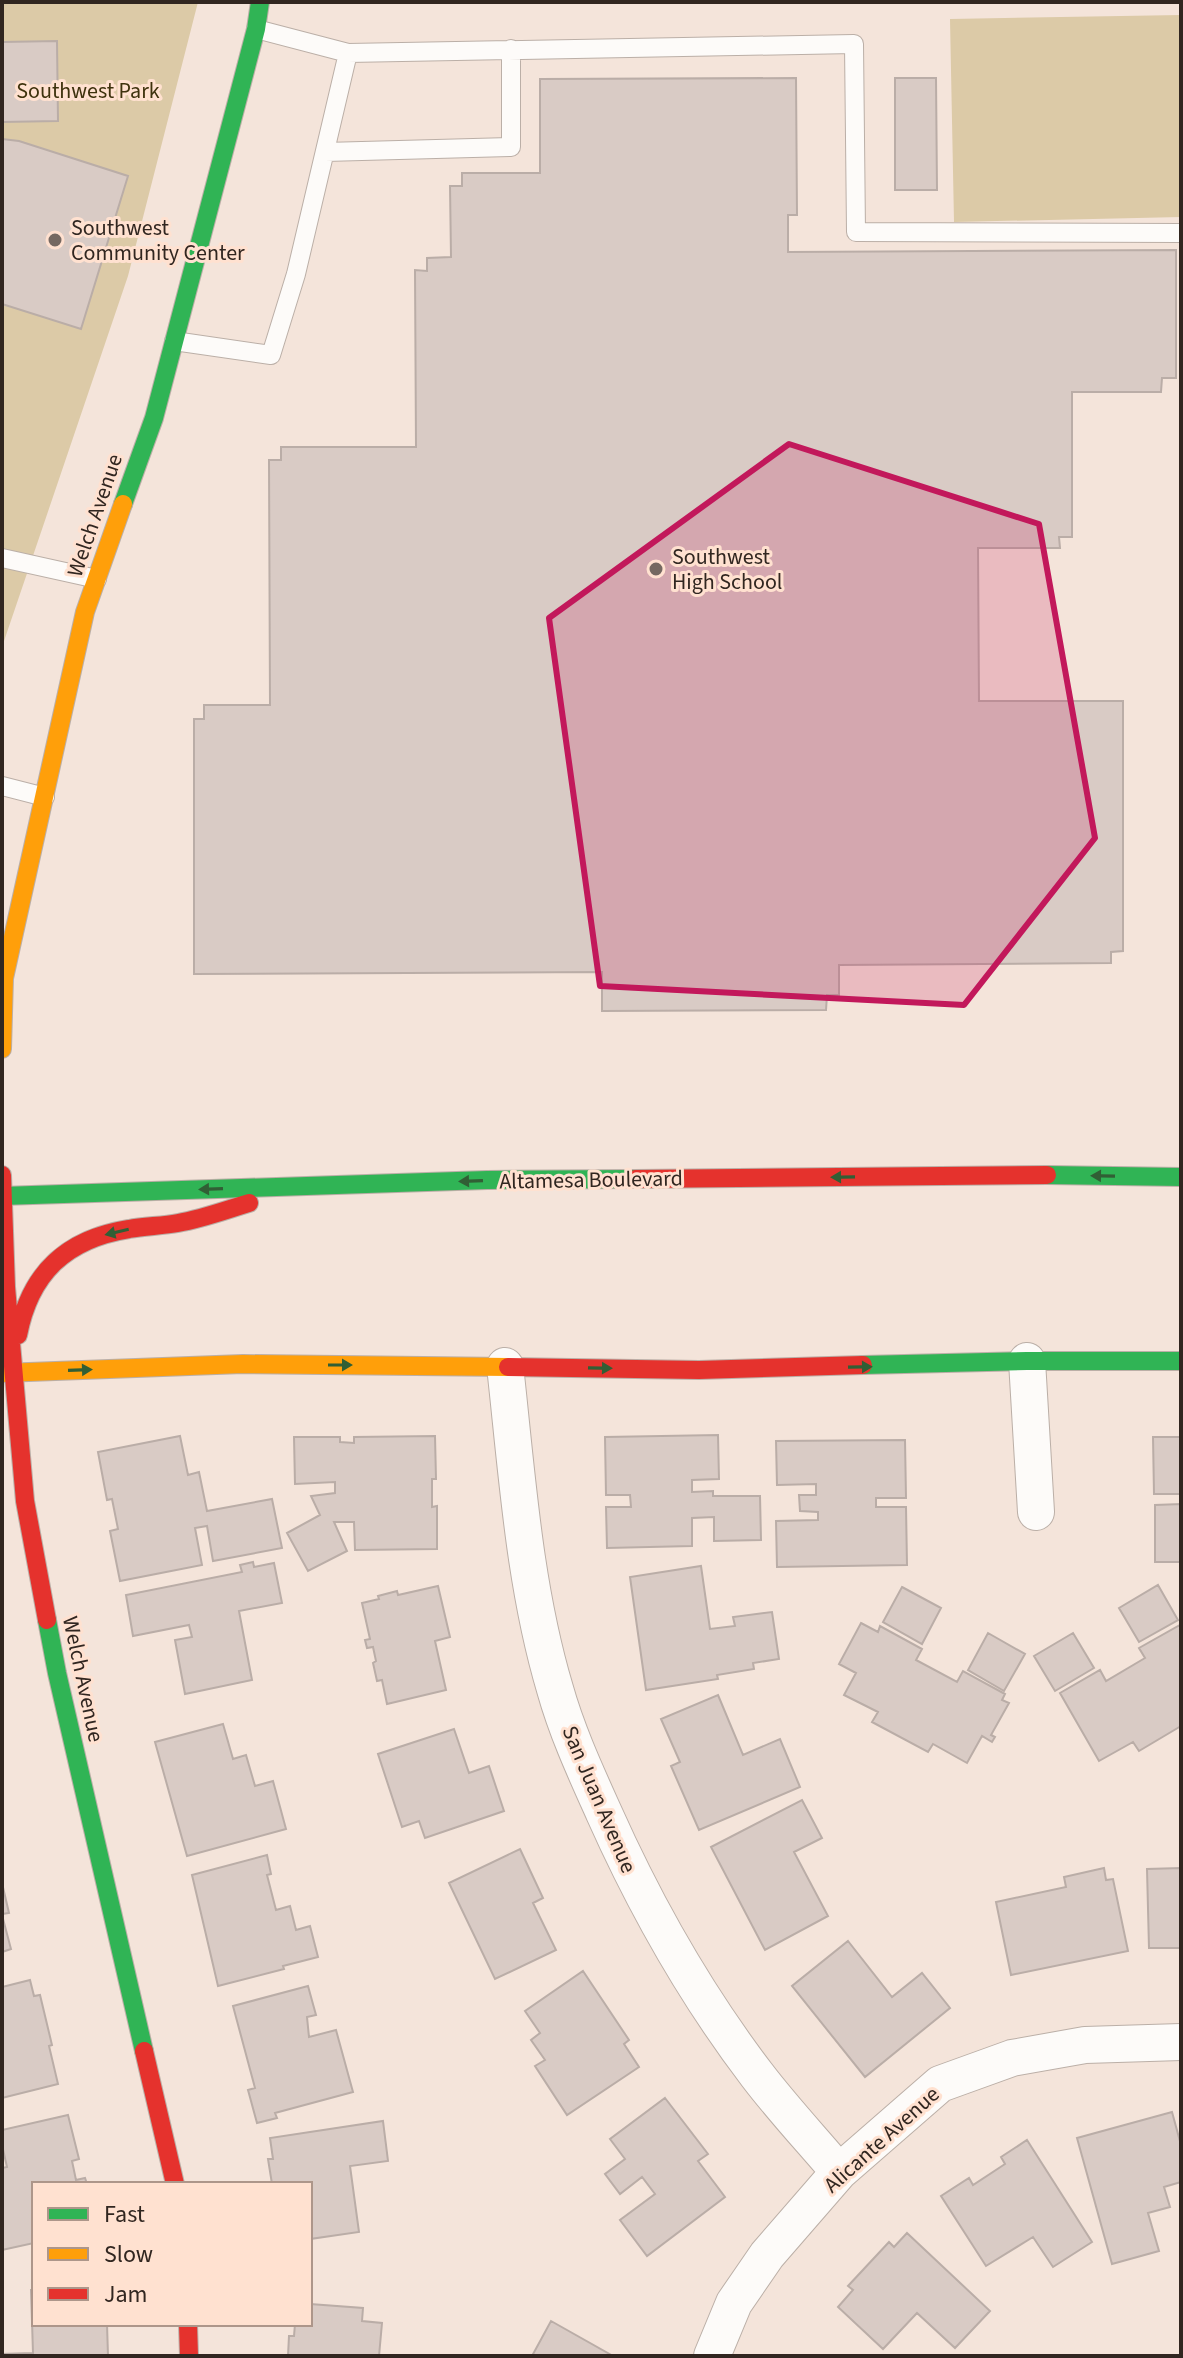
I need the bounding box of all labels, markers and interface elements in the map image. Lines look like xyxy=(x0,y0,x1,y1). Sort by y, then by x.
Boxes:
park label: Southwest Park xyxy=(16,75,160,107)
place label: Southwest Community Center xyxy=(71,212,245,269)
marker: Southwest Community Center xyxy=(46,231,64,249)
street label: Welch Avenue xyxy=(59,450,131,581)
place label: Southwest High School xyxy=(672,541,782,598)
marker: Southwest High School xyxy=(647,560,665,578)
street label: Altamesa Boulevard xyxy=(499,1162,683,1198)
one-way arrow xyxy=(1090,1170,1115,1182)
one-way arrow xyxy=(830,1171,855,1183)
one-way arrow xyxy=(458,1174,483,1187)
one-way arrow xyxy=(198,1183,223,1196)
one-way arrow xyxy=(105,1226,130,1239)
one-way arrow xyxy=(328,1358,353,1371)
one-way arrow xyxy=(848,1361,873,1373)
one-way arrow xyxy=(588,1362,613,1374)
one-way arrow xyxy=(68,1363,93,1376)
street label: Welch Avenue xyxy=(54,1613,112,1745)
street label: San Juan Avenue xyxy=(554,1721,645,1878)
street label: Alicante Avenue xyxy=(817,2079,947,2201)
legend xyxy=(32,2182,312,2326)
text: Fast xyxy=(104,2197,145,2232)
text: Slow xyxy=(104,2237,153,2272)
text: Jam xyxy=(104,2277,148,2312)

